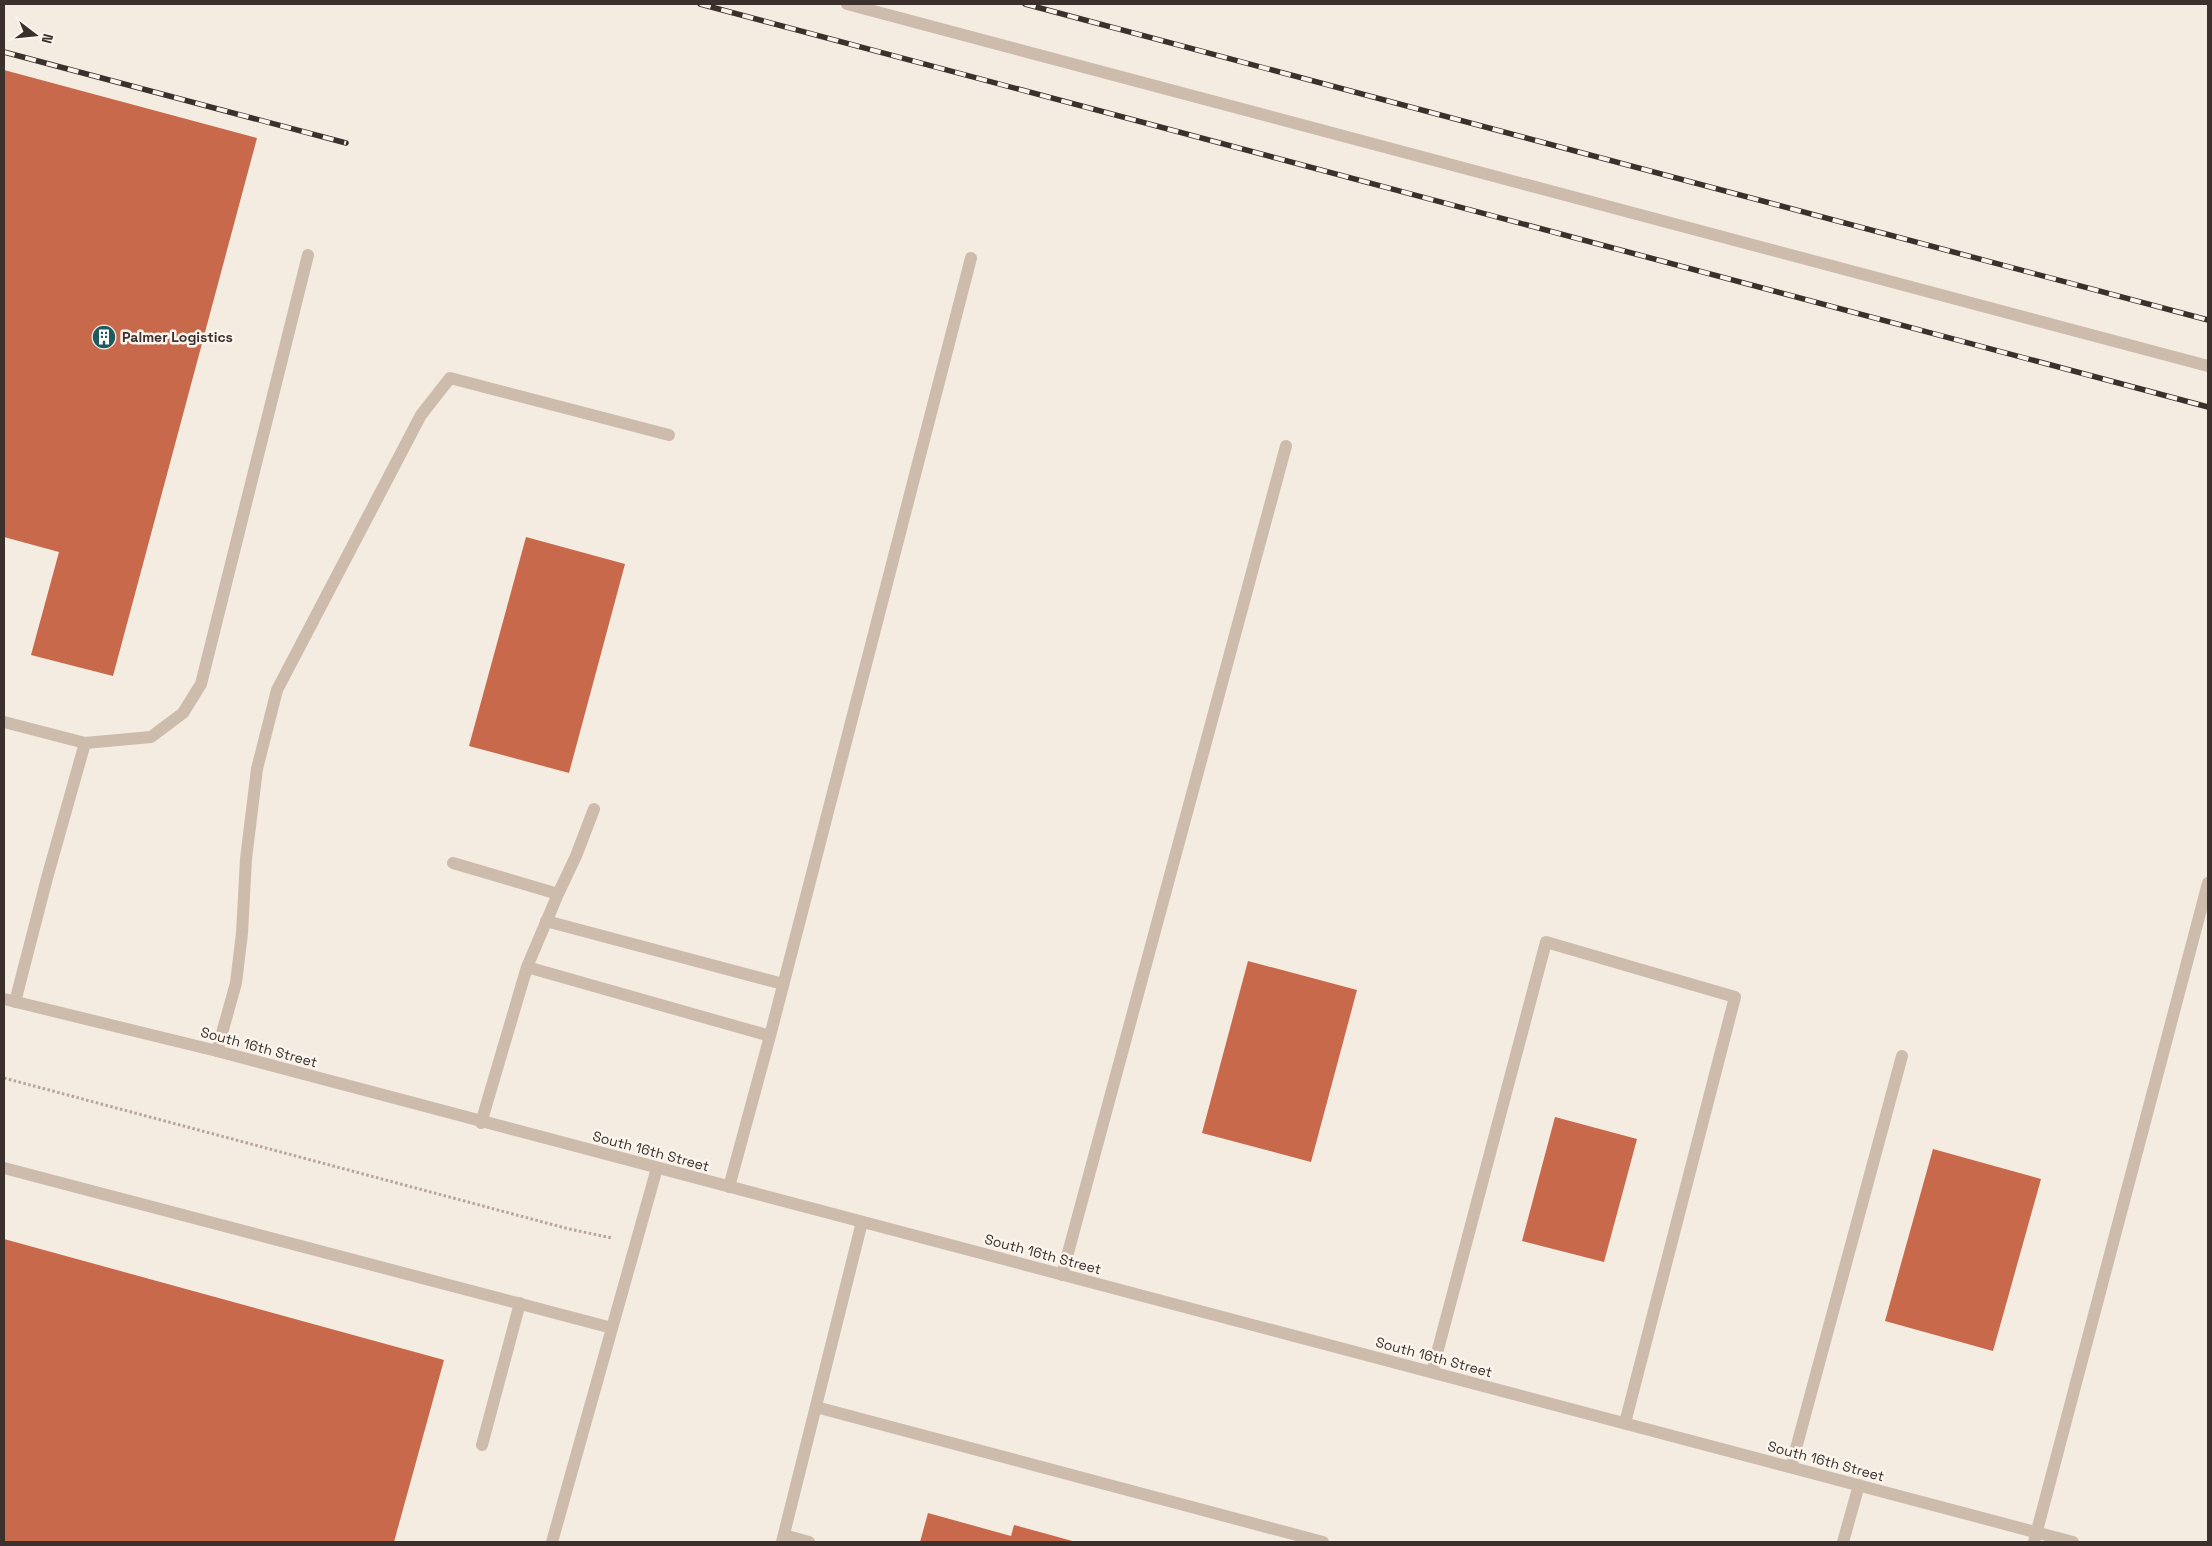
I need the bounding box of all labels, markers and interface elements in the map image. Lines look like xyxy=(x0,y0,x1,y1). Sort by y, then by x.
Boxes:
north arrow xyxy=(10,10,60,60)
text: N xyxy=(38,32,57,46)
building icon: Palmer Logistics xyxy=(91,324,117,350)
place label: Palmer Logistics xyxy=(122,328,233,346)
street label: South 16th Street xyxy=(199,1023,319,1071)
street label: South 16th Street xyxy=(591,1127,711,1175)
street label: South 16th Street xyxy=(983,1230,1103,1278)
street label: South 16th Street xyxy=(1374,1333,1494,1381)
street label: South 16th Street xyxy=(1766,1437,1886,1485)

